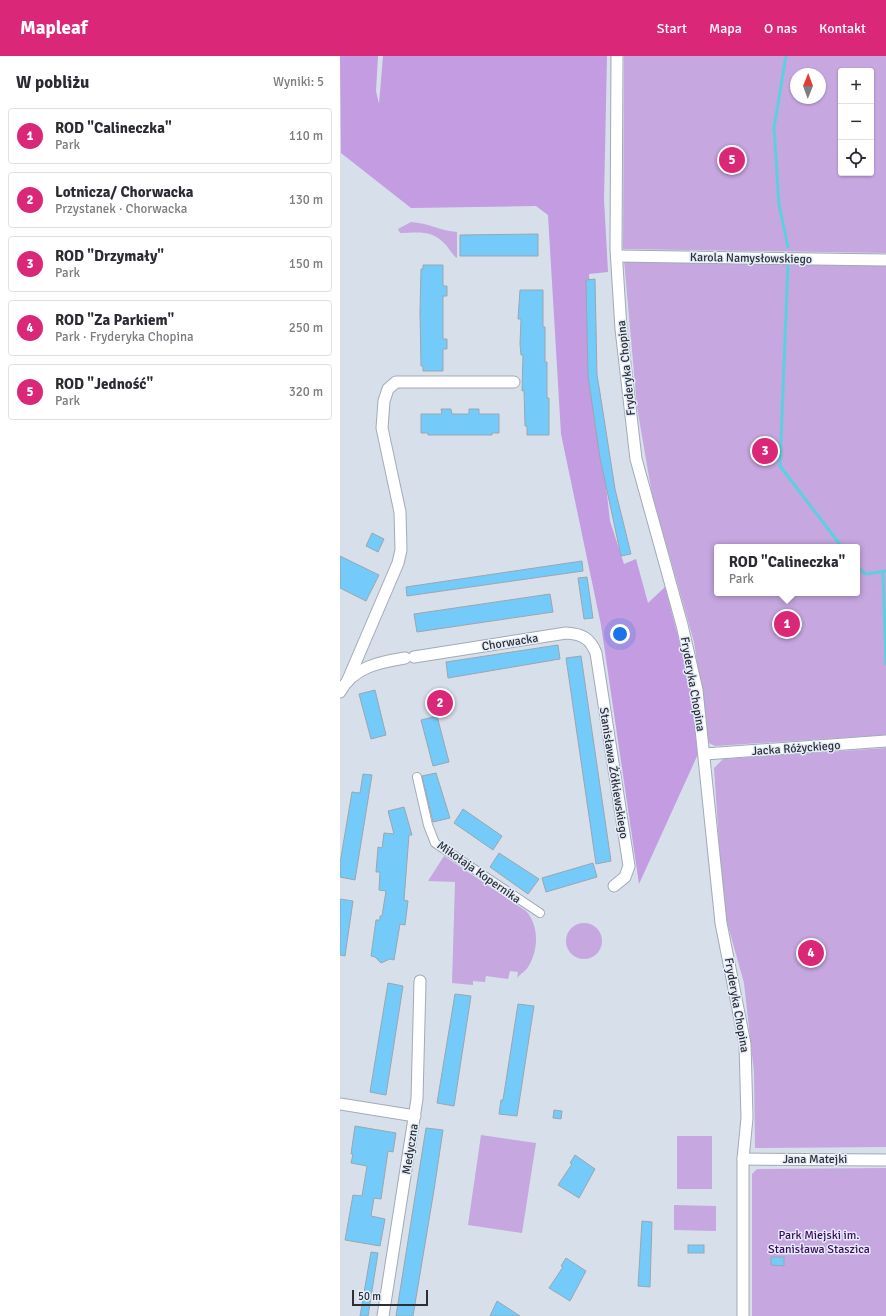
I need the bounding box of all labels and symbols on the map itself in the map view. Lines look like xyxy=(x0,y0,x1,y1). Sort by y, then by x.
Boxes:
north arrow xyxy=(790,68,826,104)
pin: 5 xyxy=(719,145,745,175)
street label: Karola Namysłowskiego xyxy=(690,250,812,267)
street label: Fryderyka Chopina xyxy=(614,319,639,416)
pin: 3 xyxy=(752,436,778,466)
pin: 1 xyxy=(774,609,800,639)
your location xyxy=(610,624,630,644)
street label: Chorwacka xyxy=(481,631,539,654)
street label: Fryderyka Chopina xyxy=(677,636,708,733)
pin: 2 xyxy=(427,688,453,718)
street label: Stanisława Żółkiewskiego xyxy=(596,706,631,840)
street label: Jacka Różyckiego xyxy=(751,738,841,759)
street label: Mikołaja Kopernika xyxy=(434,838,524,907)
pin: 4 xyxy=(798,938,824,968)
street label: Fryderyka Chopina xyxy=(721,957,752,1054)
street label: Medyczna xyxy=(399,1123,422,1176)
street label: Jana Matejki xyxy=(783,1152,847,1167)
park label: Park Miejski im. Stanisława Staszica xyxy=(768,1228,870,1257)
scale bar xyxy=(352,1288,428,1307)

